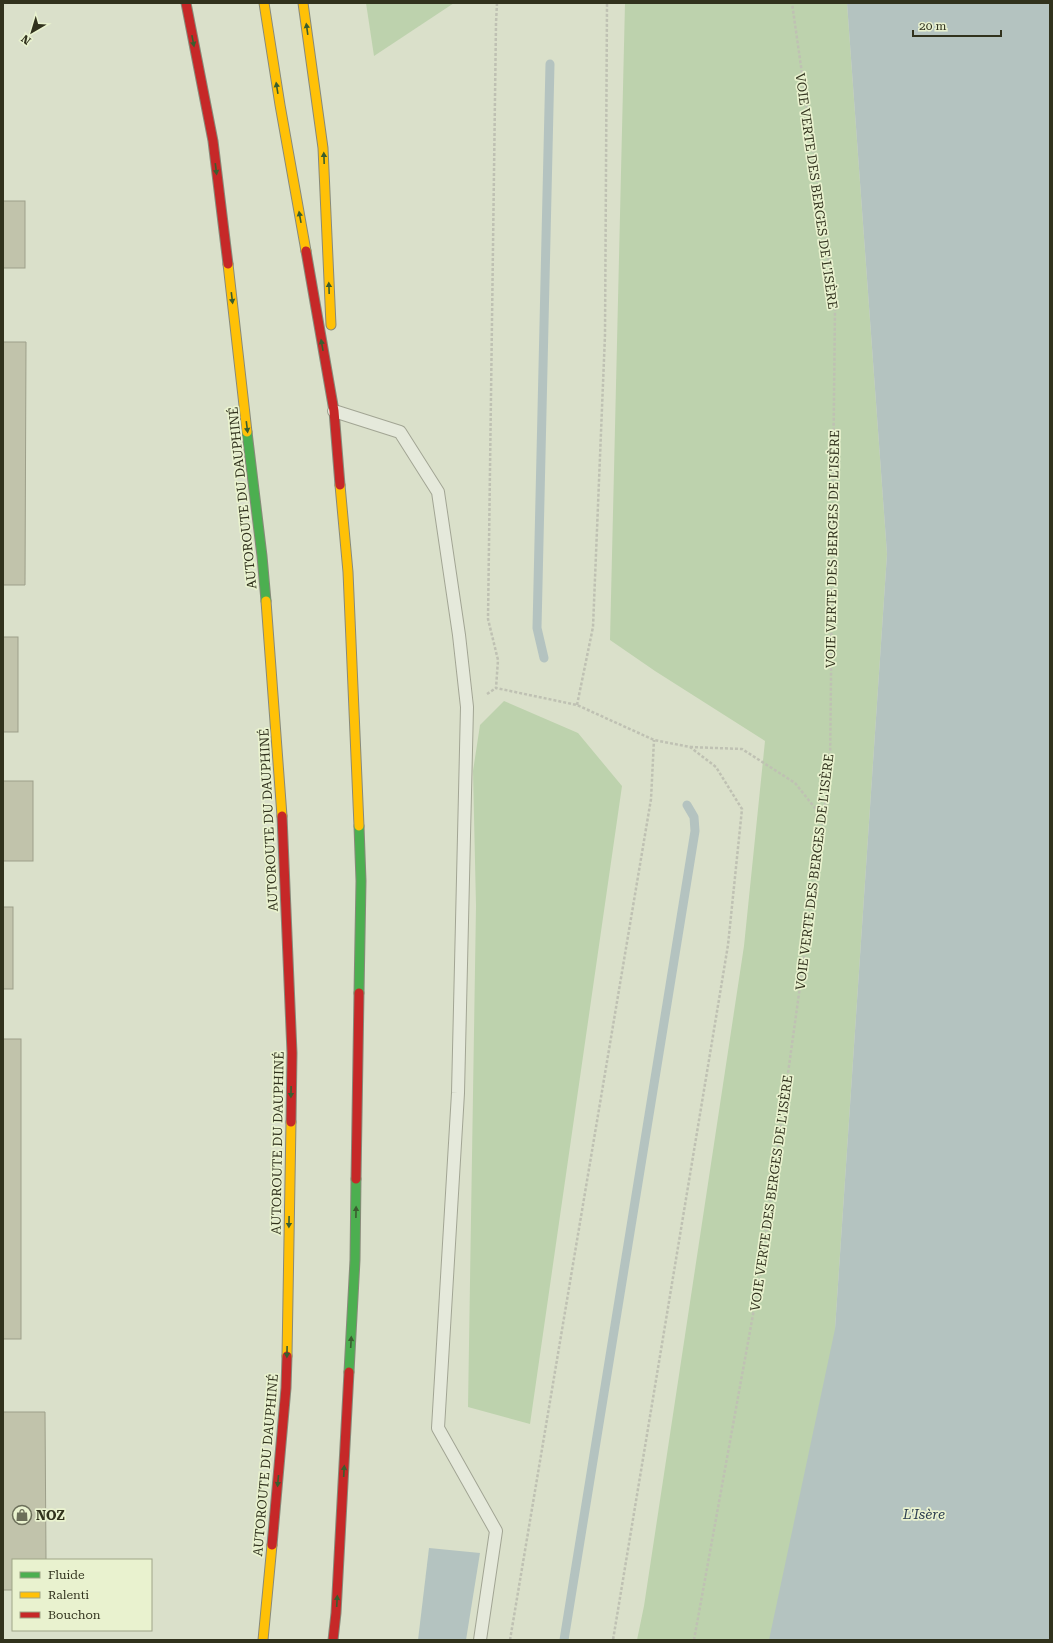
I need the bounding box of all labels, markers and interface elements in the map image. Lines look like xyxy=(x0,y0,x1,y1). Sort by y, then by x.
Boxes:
north arrow xyxy=(12,12,52,52)
scale bar xyxy=(913,12,1001,38)
text: 20 m xyxy=(919,19,946,33)
one-way arrow xyxy=(304,23,310,35)
text: N xyxy=(18,31,33,47)
one-way arrow xyxy=(191,35,197,47)
street label: VOIE VERTE DES BERGES DE L'ISÈRE xyxy=(793,72,841,310)
one-way arrow xyxy=(274,82,280,95)
one-way arrow xyxy=(321,151,327,164)
one-way arrow xyxy=(213,163,219,175)
one-way arrow xyxy=(297,210,303,223)
one-way arrow xyxy=(326,281,332,294)
one-way arrow xyxy=(228,292,235,304)
one-way arrow xyxy=(319,338,325,351)
street label: AUTOROUTE DU DAUPHINÉ xyxy=(224,406,260,590)
one-way arrow xyxy=(244,421,250,433)
street label: VOIE VERTE DES BERGES DE L'ISÈRE xyxy=(822,430,842,668)
street label: AUTOROUTE DU DAUPHINÉ xyxy=(255,728,281,912)
street label: VOIE VERTE DES BERGES DE L'ISÈRE xyxy=(792,753,836,991)
street label: AUTOROUTE DU DAUPHINÉ xyxy=(267,1051,287,1235)
street label: VOIE VERTE DES BERGES DE L'ISÈRE xyxy=(747,1074,795,1312)
one-way arrow xyxy=(288,1086,295,1098)
one-way arrow xyxy=(353,1205,359,1218)
one-way arrow xyxy=(286,1216,292,1229)
one-way arrow xyxy=(348,1335,354,1348)
one-way arrow xyxy=(284,1346,290,1359)
street label: AUTOROUTE DU DAUPHINÉ xyxy=(249,1373,281,1557)
one-way arrow xyxy=(340,1465,347,1477)
one-way arrow xyxy=(274,1475,281,1487)
shop icon: NOZ xyxy=(11,1504,33,1526)
water label: L'Isère xyxy=(902,1506,945,1522)
place label: NOZ xyxy=(36,1508,65,1523)
legend xyxy=(12,1559,152,1631)
text: Fluide xyxy=(48,1568,85,1582)
text: Ralenti xyxy=(48,1588,89,1602)
one-way arrow xyxy=(333,1595,340,1607)
text: Bouchon xyxy=(48,1608,101,1622)

